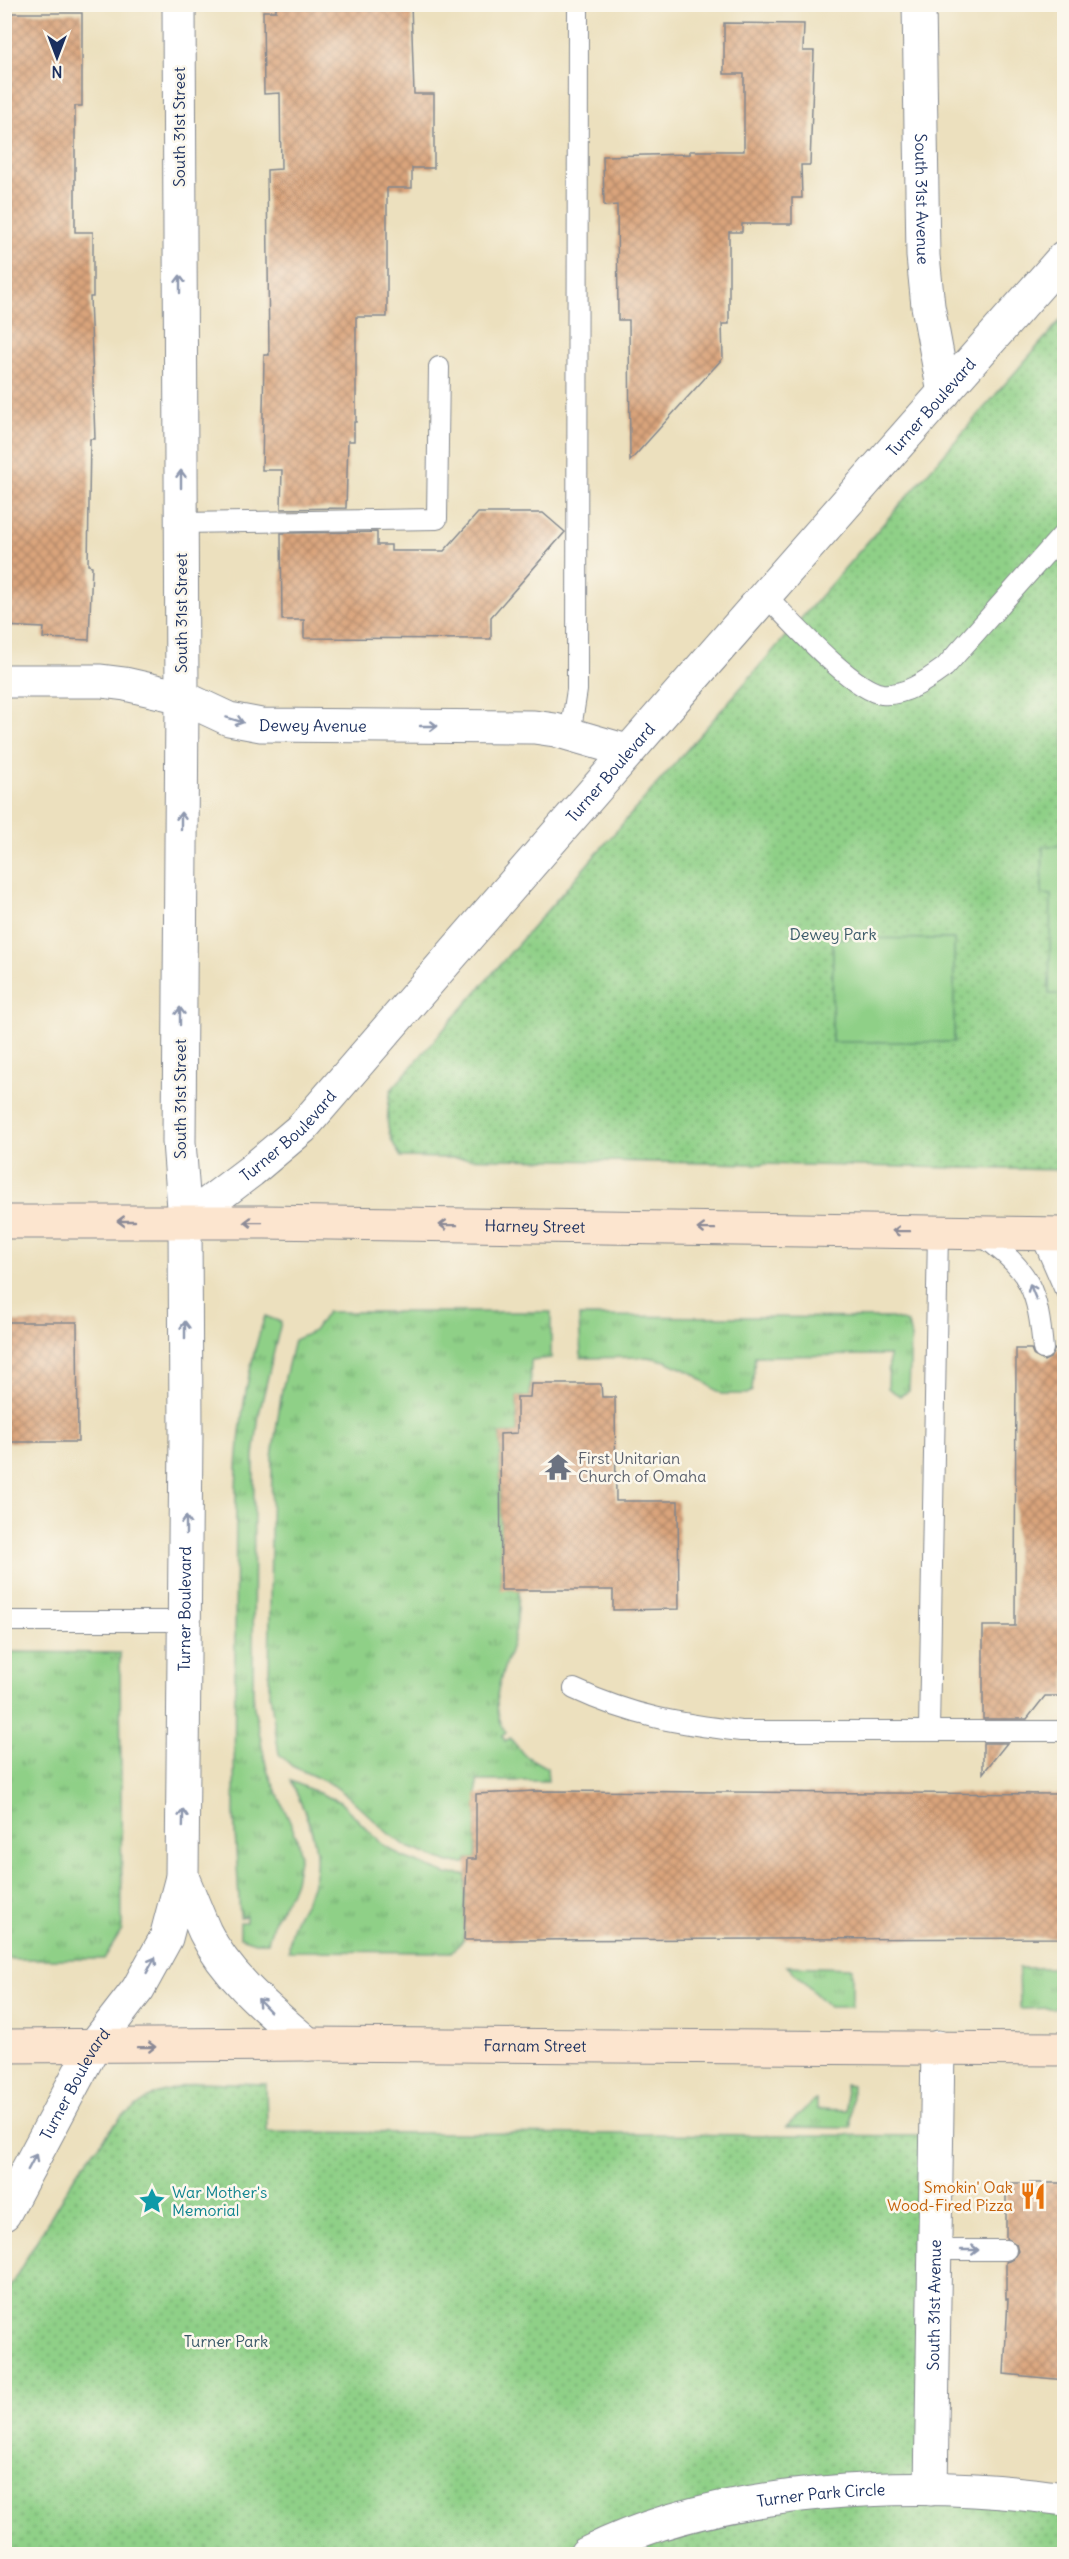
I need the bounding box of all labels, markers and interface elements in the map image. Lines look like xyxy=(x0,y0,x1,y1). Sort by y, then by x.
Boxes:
north arrow xyxy=(27,27,87,87)
text: N xyxy=(51,62,63,82)
street label: South 31st Street xyxy=(169,66,189,187)
street label: South 31st Avenue xyxy=(911,133,934,265)
one-way arrow xyxy=(174,274,186,294)
street label: Turner Boulevard xyxy=(882,354,980,461)
one-way arrow xyxy=(175,469,187,489)
street label: South 31st Street xyxy=(171,552,191,673)
street label: Dewey Avenue xyxy=(259,715,367,736)
one-way arrow xyxy=(225,716,244,727)
street label: Turner Boulevard xyxy=(562,719,659,826)
one-way arrow xyxy=(419,721,439,732)
one-way arrow xyxy=(175,811,187,831)
park label: Dewey Park xyxy=(789,924,877,944)
one-way arrow xyxy=(174,1006,186,1026)
street label: South 31st Street xyxy=(170,1038,190,1159)
street label: Turner Boulevard xyxy=(236,1086,340,1186)
one-way arrow xyxy=(117,1215,137,1227)
street label: Harney Street xyxy=(484,1215,586,1237)
one-way arrow xyxy=(244,1216,264,1228)
one-way arrow xyxy=(439,1219,459,1231)
one-way arrow xyxy=(697,1223,717,1234)
one-way arrow xyxy=(892,1225,912,1237)
one-way arrow xyxy=(1027,1284,1038,1302)
one-way arrow xyxy=(179,1320,191,1340)
place label: First Unitarian Church of Omaha xyxy=(578,1448,706,1486)
temple icon: First Unitarian Church of Omaha xyxy=(543,1452,573,1482)
one-way arrow xyxy=(180,1515,192,1535)
street label: Turner Boulevard xyxy=(174,1546,195,1672)
one-way arrow xyxy=(177,1809,189,1829)
one-way arrow xyxy=(146,1957,157,1975)
one-way arrow xyxy=(257,1998,271,2013)
street label: Turner Boulevard xyxy=(35,2024,114,2143)
street label: Farnam Street xyxy=(483,2035,587,2056)
one-way arrow xyxy=(136,2041,156,2052)
one-way arrow xyxy=(27,2154,38,2172)
place label: Smokin' Oak Wood-Fired Pizza xyxy=(887,2177,1013,2215)
restaurant icon: Smokin' Oak Wood-Fired Pizza xyxy=(1018,2181,1048,2211)
place label: War Mother's Memorial xyxy=(172,2182,267,2220)
place icon: War Mother's Memorial xyxy=(137,2186,167,2216)
street label: South 31st Avenue xyxy=(923,2239,945,2371)
one-way arrow xyxy=(960,2244,980,2256)
park label: Turner Park xyxy=(184,2331,268,2351)
street label: Turner Park Circle xyxy=(755,2479,886,2511)

